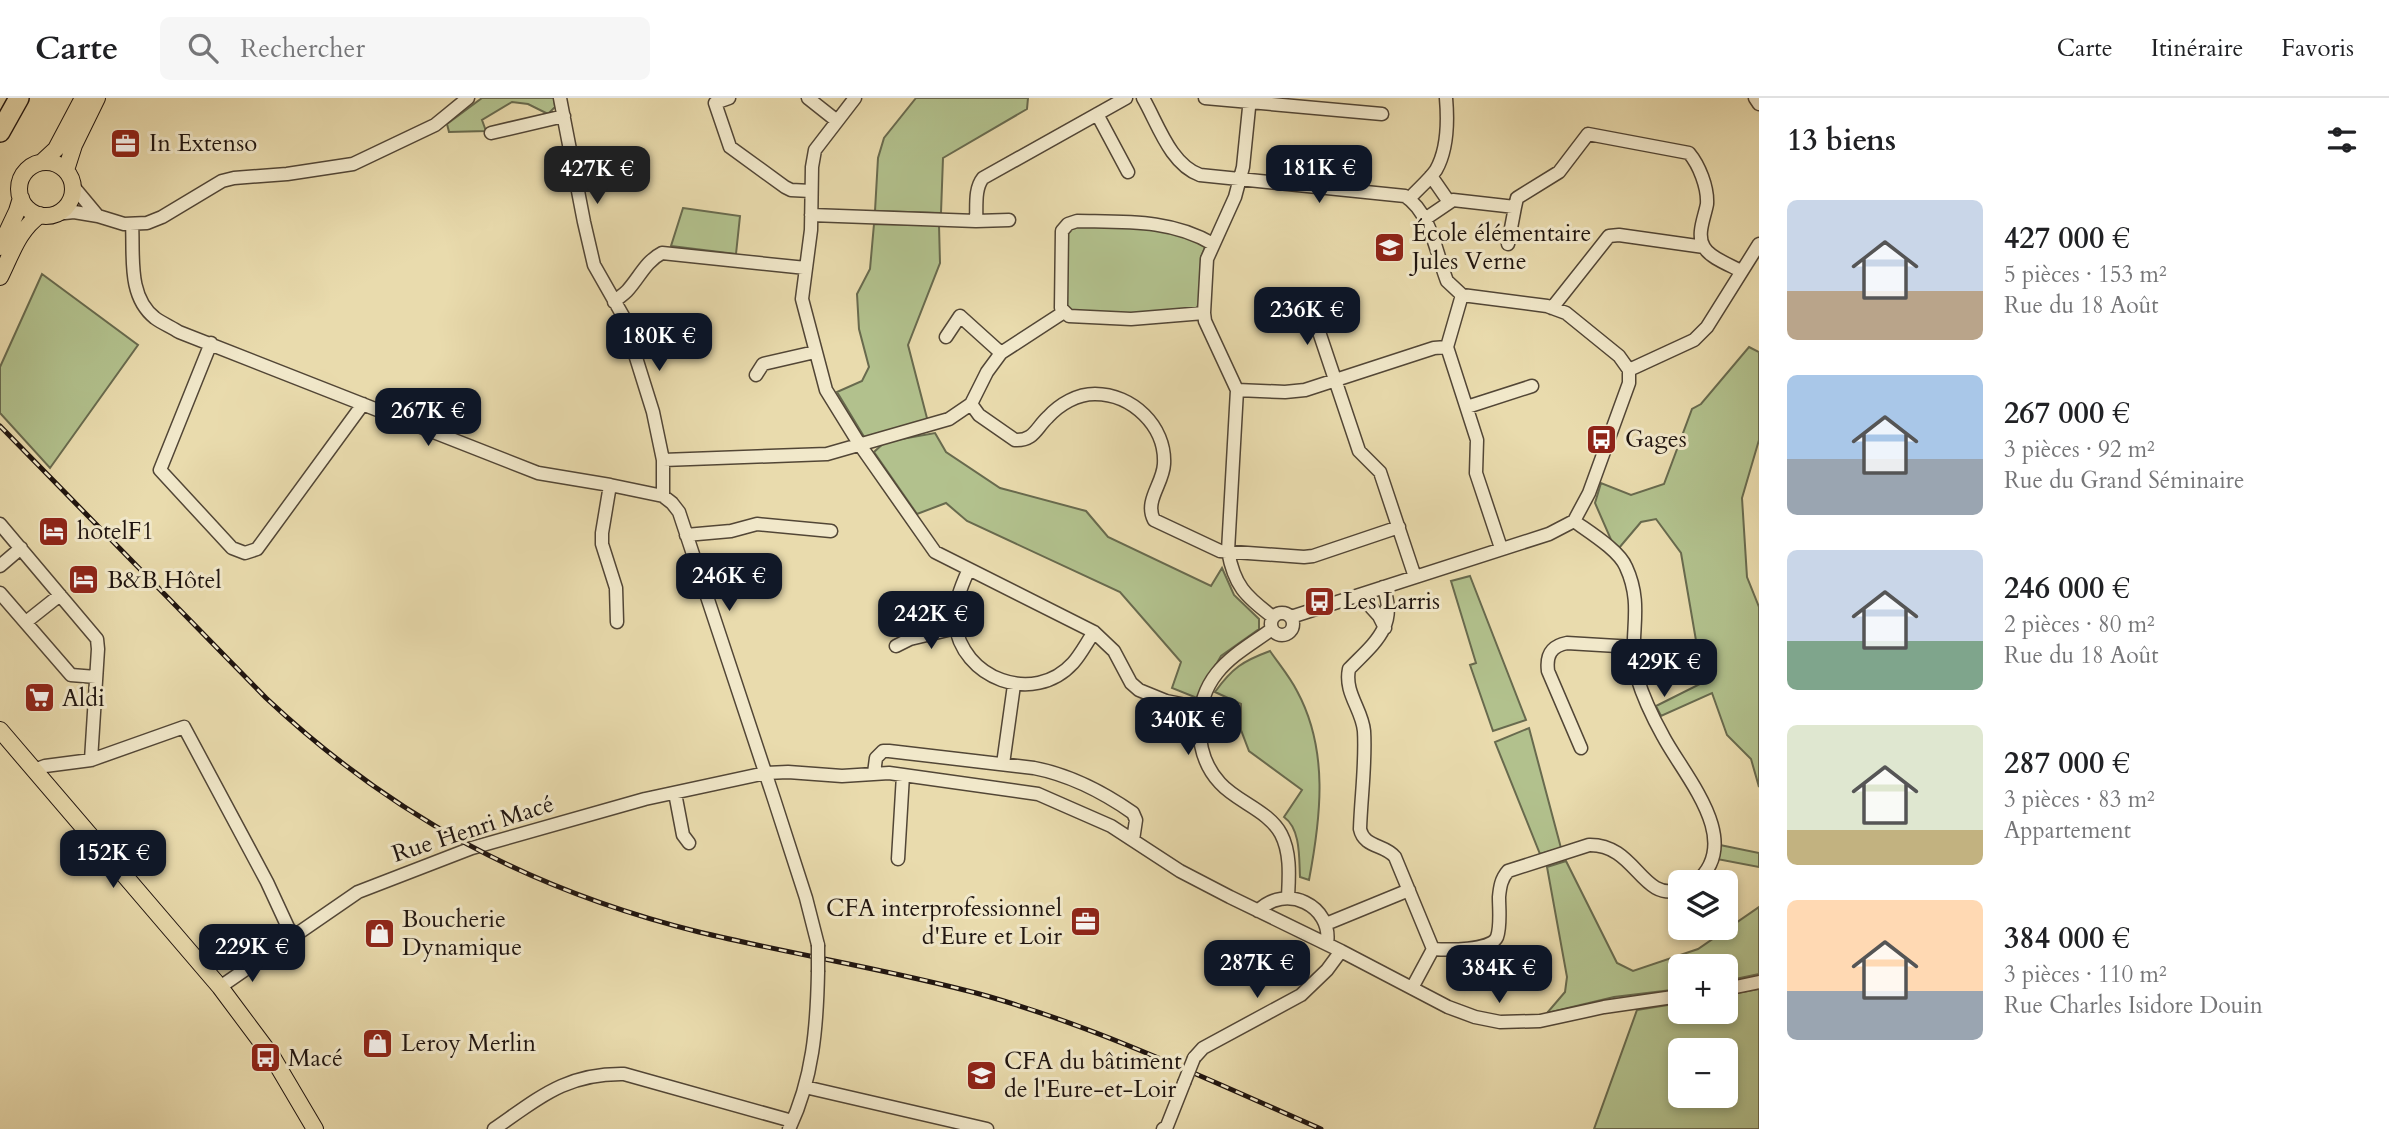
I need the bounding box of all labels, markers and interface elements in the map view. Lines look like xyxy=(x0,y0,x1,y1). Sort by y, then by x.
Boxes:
search box xyxy=(160,17,650,80)
text: Carte xyxy=(35,26,118,71)
icon: search xyxy=(184,29,222,67)
text: Rechercher xyxy=(240,31,365,66)
text: Carte xyxy=(2057,32,2113,65)
text: Itinéraire xyxy=(2151,32,2243,65)
text: Favoris xyxy=(2281,32,2354,65)
text: 13 biens xyxy=(1787,120,1896,161)
icon: filters xyxy=(2323,121,2361,159)
office icon: In Extenso xyxy=(109,126,143,160)
place label: In Extenso xyxy=(149,127,257,160)
pin: 427K € xyxy=(540,146,654,206)
pin: 181K € xyxy=(1262,146,1376,205)
text: 181K € xyxy=(1282,152,1356,183)
text: 427K € xyxy=(560,153,634,184)
place label: École élémentaire Jules Verne xyxy=(1409,217,1591,278)
text: 427 000 € xyxy=(2004,218,2130,259)
icon: home xyxy=(1843,228,1927,312)
school or university icon: École élémentaire Jules Verne xyxy=(1372,230,1406,264)
text: 5 pièces · 153 m² xyxy=(2004,259,2167,290)
pin: 236K € xyxy=(1250,288,1364,347)
text: Rue du 18 Août xyxy=(2004,290,2159,321)
text: 236K € xyxy=(1270,294,1344,325)
pin: 180K € xyxy=(602,314,716,373)
text: 180K € xyxy=(622,320,696,351)
pin: 267K € xyxy=(371,388,485,448)
text: 267 000 € xyxy=(2004,393,2130,434)
text: 267K € xyxy=(391,395,465,426)
icon: home xyxy=(1843,403,1927,487)
bus stop icon: Gages xyxy=(1585,422,1619,456)
place label: Gages xyxy=(1625,423,1687,456)
text: 3 pièces · 92 m² xyxy=(2004,434,2155,465)
text: Rue du Grand Séminaire xyxy=(2004,465,2244,496)
hotel icon: hotelF1 xyxy=(37,514,71,548)
place label: hotelF1 xyxy=(77,515,154,548)
pin: 246K € xyxy=(672,554,786,613)
text: 246K € xyxy=(692,560,766,591)
hotel icon: B&B Hôtel xyxy=(67,563,101,597)
place label: B&B Hôtel xyxy=(107,564,222,597)
text: 246 000 € xyxy=(2004,568,2130,609)
icon: home xyxy=(1843,578,1927,662)
bus stop icon: Les Larris xyxy=(1303,584,1337,618)
place label: Les Larris xyxy=(1343,585,1440,618)
pin: 242K € xyxy=(874,592,988,651)
text: 242K € xyxy=(894,598,968,629)
text: 2 pièces · 80 m² xyxy=(2004,609,2155,640)
pin: 429K € xyxy=(1607,640,1721,699)
text: Rue du 18 Août xyxy=(2004,640,2159,671)
text: 429K € xyxy=(1627,646,1701,677)
supermarket icon: Aldi xyxy=(22,681,56,715)
place label: Aldi xyxy=(62,682,105,715)
pin: 340K € xyxy=(1131,698,1245,757)
text: 340K € xyxy=(1151,704,1225,735)
text: 287 000 € xyxy=(2004,743,2130,784)
icon: home xyxy=(1843,753,1927,837)
text: 3 pièces · 83 m² xyxy=(2004,784,2155,815)
street label: Rue Henri Macé xyxy=(388,787,558,871)
text: Appartement xyxy=(2004,815,2131,846)
pin: 152K € xyxy=(56,830,170,890)
text: 152K € xyxy=(76,837,150,868)
map controls xyxy=(1668,870,1738,1108)
button: layers xyxy=(1668,870,1738,940)
place label: CFA interprofessionnel d'Eure et Loir xyxy=(826,892,1062,953)
place label: Boucherie Dynamique xyxy=(402,903,522,964)
office icon: CFA interprofessionnel d'Eure et Loir xyxy=(1068,905,1102,939)
shop icon: Boucherie Dynamique xyxy=(362,916,396,950)
text: 384 000 € xyxy=(2004,918,2130,959)
pin: 229K € xyxy=(195,924,309,984)
icon: home xyxy=(1843,928,1927,1012)
text: 229K € xyxy=(215,931,289,962)
pin: 287K € xyxy=(1200,940,1314,1000)
pin: 384K € xyxy=(1442,946,1556,1005)
text: 287K € xyxy=(1220,947,1294,978)
text: 384K € xyxy=(1462,952,1536,983)
button: + xyxy=(1668,954,1738,1024)
text: 3 pièces · 110 m² xyxy=(2004,959,2167,990)
text: Rue Charles Isidore Douin xyxy=(2004,990,2263,1021)
shop icon: Leroy Merlin xyxy=(361,1026,395,1060)
place label: Leroy Merlin xyxy=(401,1027,536,1060)
button: − xyxy=(1668,1038,1738,1108)
bus stop icon: Macé xyxy=(248,1041,282,1075)
place label: Macé xyxy=(288,1042,343,1075)
place label: CFA du bâtiment de l'Eure-et-Loir xyxy=(1004,1045,1182,1106)
school or university icon: CFA du bâtiment de l'Eure-et-Loir xyxy=(964,1058,998,1092)

